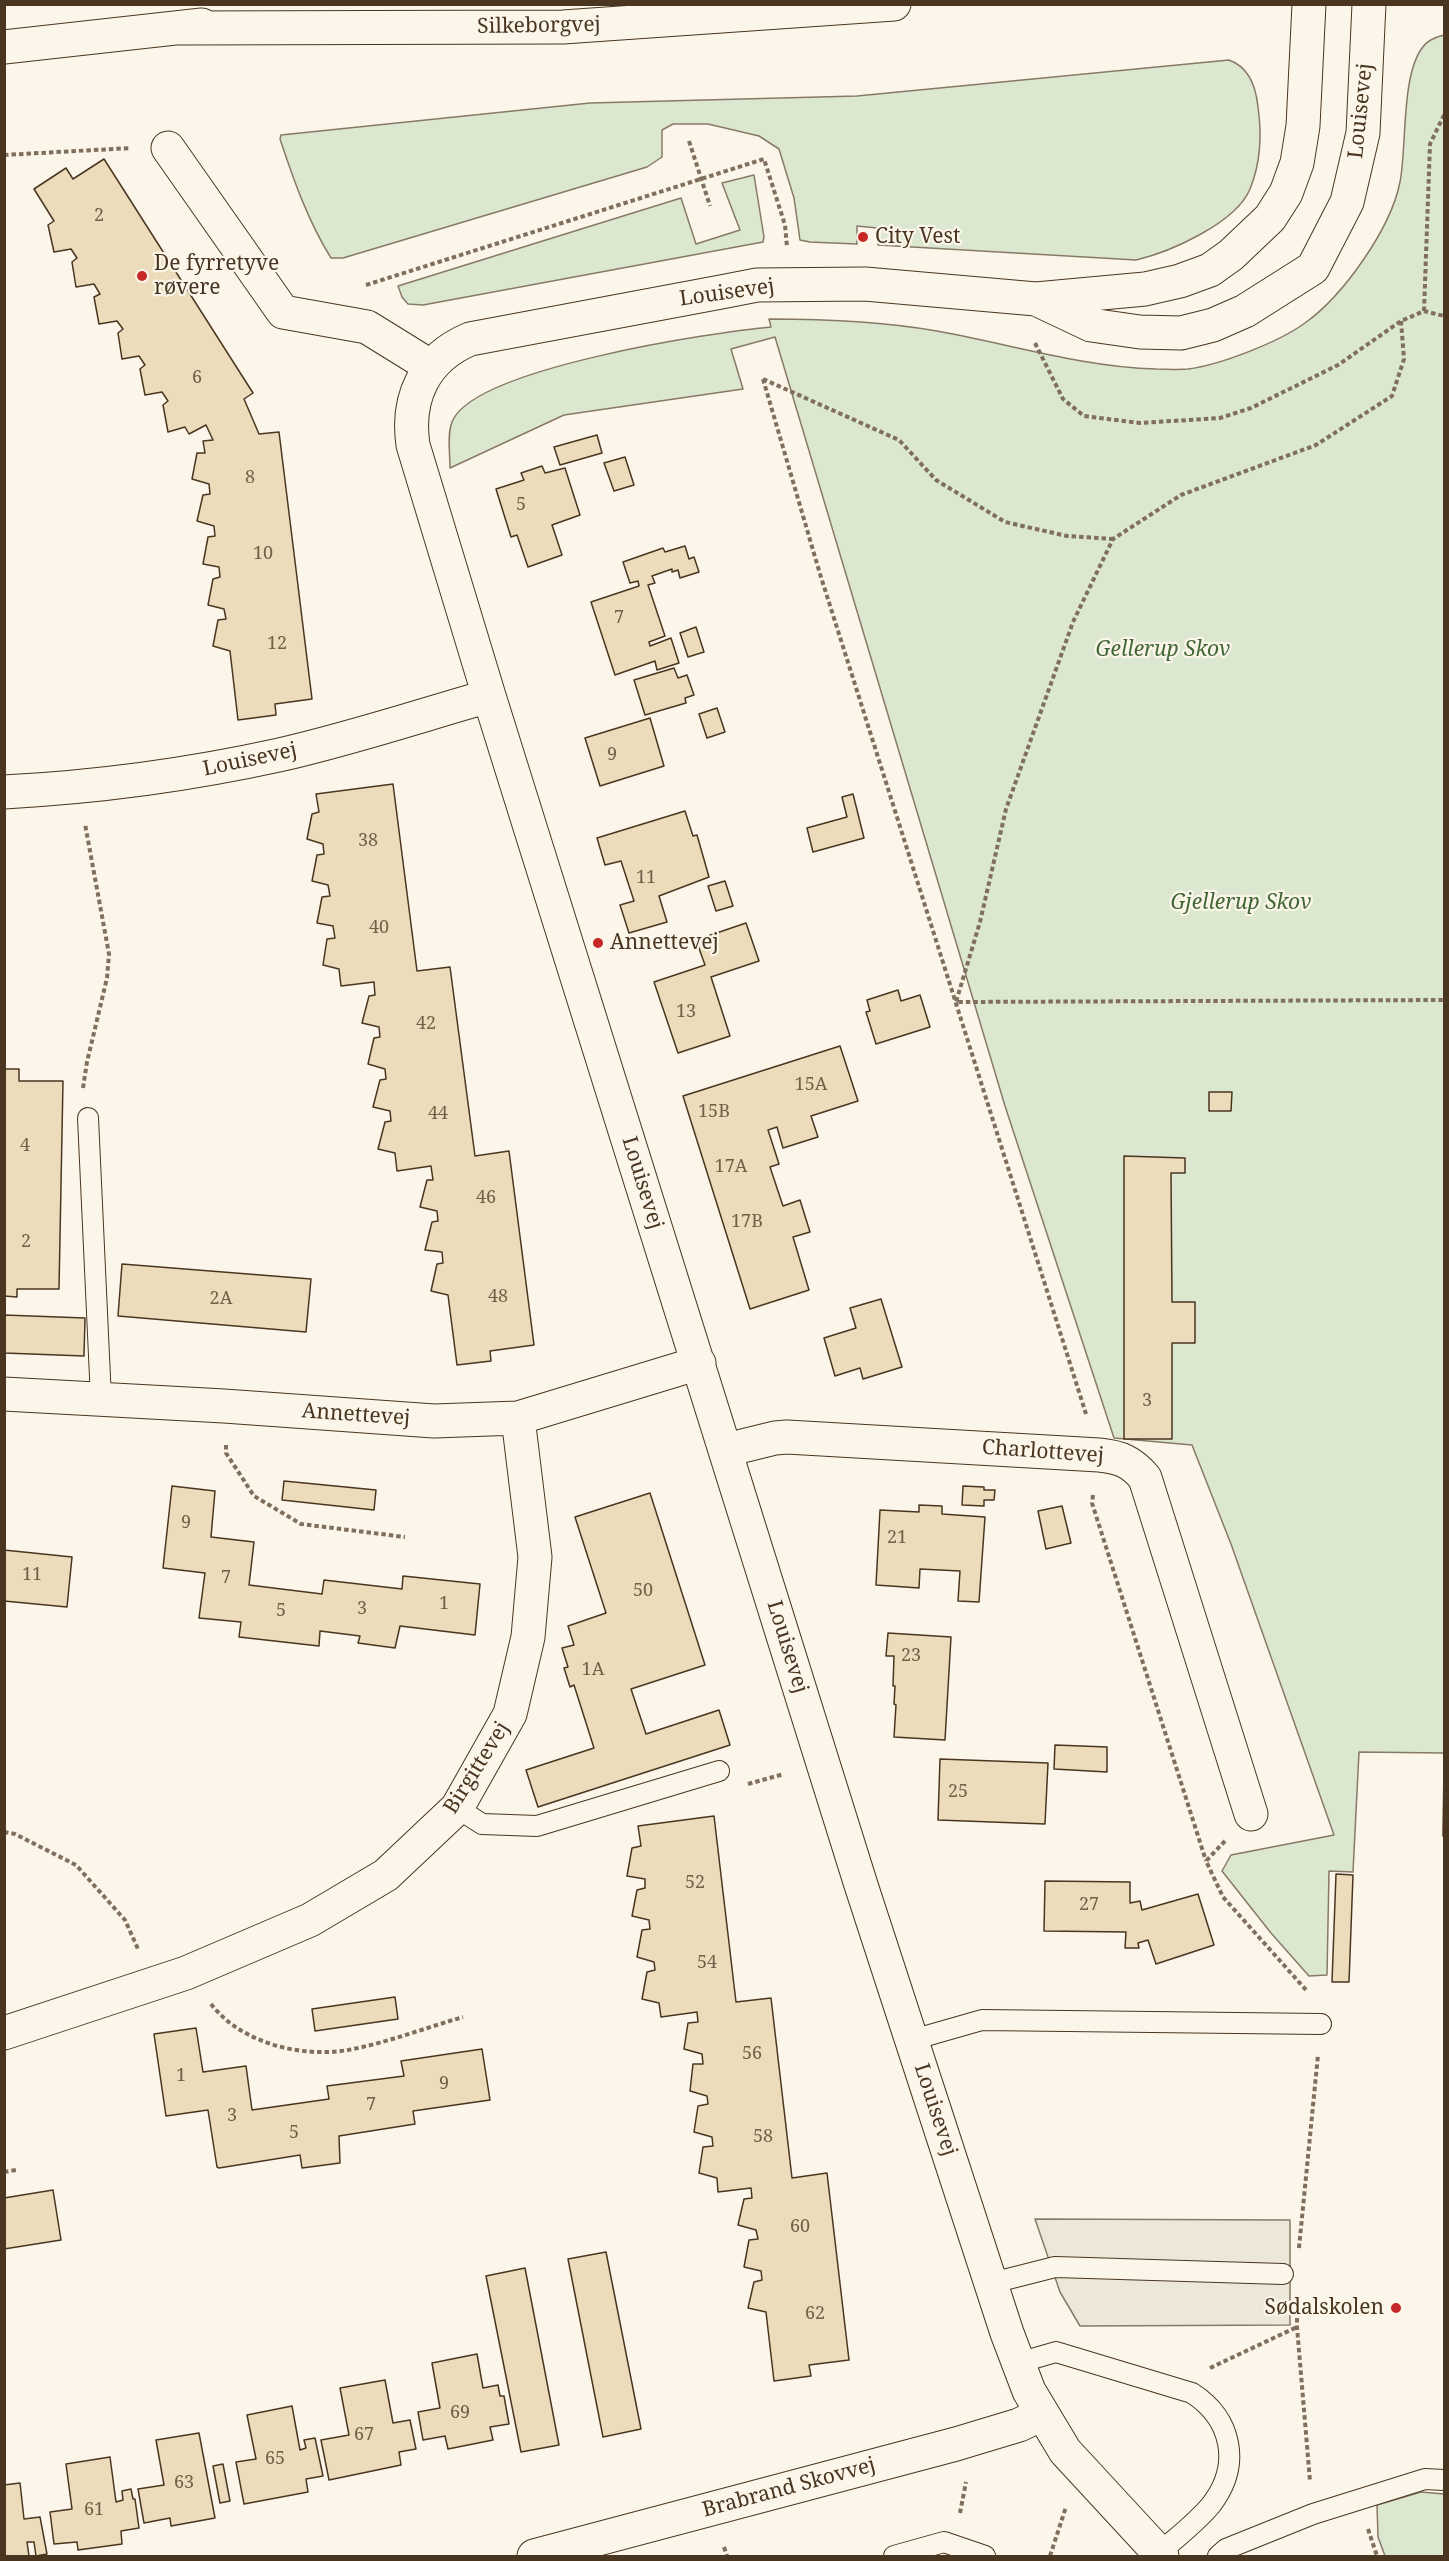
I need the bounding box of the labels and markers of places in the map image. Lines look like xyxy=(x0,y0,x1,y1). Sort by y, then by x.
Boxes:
place label: City Vest xyxy=(875,224,960,250)
marker: City Vest xyxy=(856,230,870,244)
place label: De fyrretyve røvere xyxy=(154,251,279,301)
marker: De fyrretyve røvere xyxy=(135,269,149,283)
place label: Annettevej xyxy=(610,930,719,956)
marker: Annettevej xyxy=(591,936,605,950)
place label: Sødalskolen xyxy=(1264,2295,1384,2321)
marker: Sødalskolen xyxy=(1389,2301,1403,2315)

